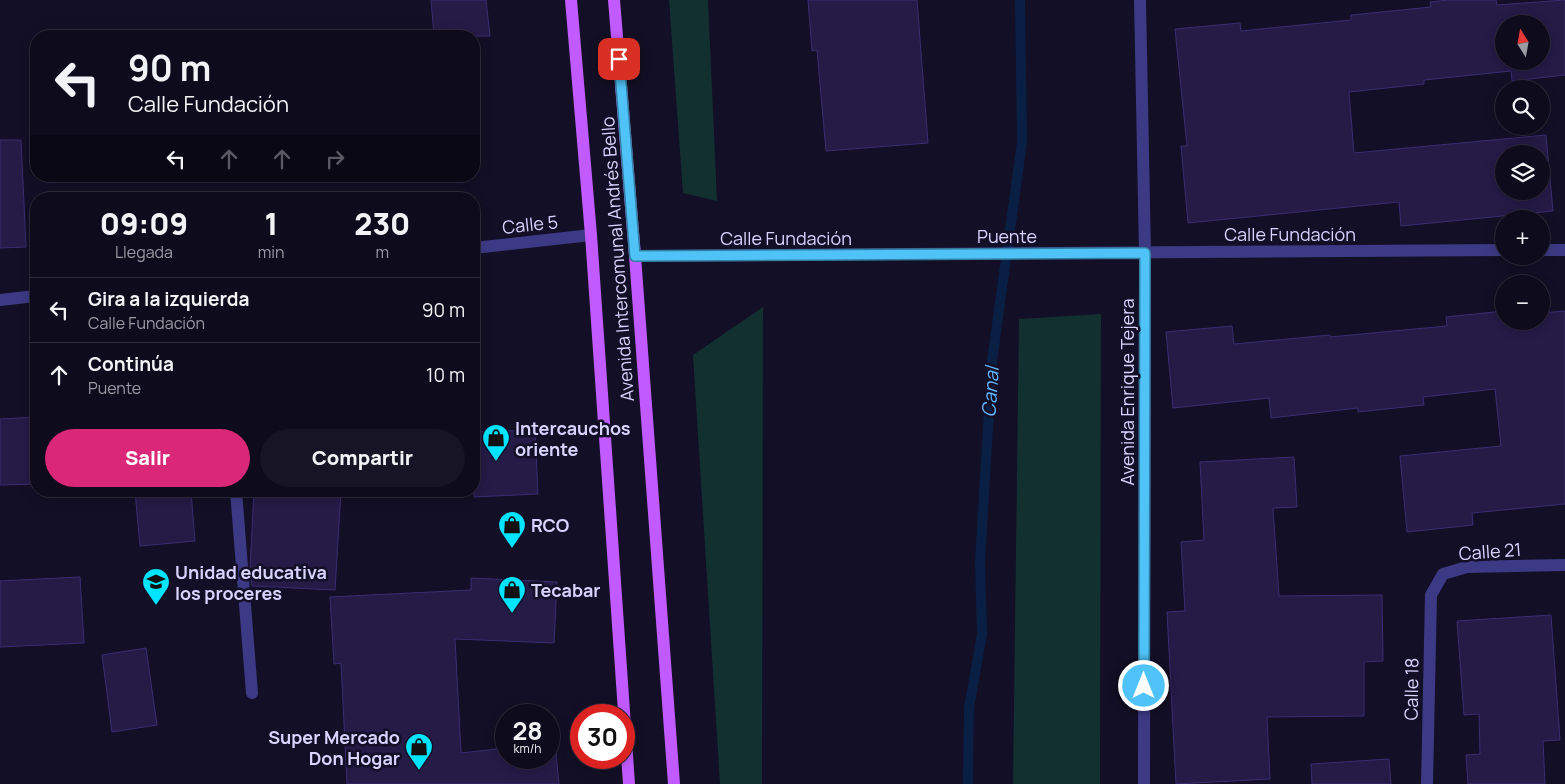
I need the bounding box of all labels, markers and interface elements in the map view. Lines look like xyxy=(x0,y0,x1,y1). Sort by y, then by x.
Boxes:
north arrow xyxy=(1495,15,1550,70)
map controls xyxy=(1495,15,1550,330)
pin xyxy=(598,38,640,80)
text: 90 m xyxy=(128,44,211,92)
icon: arrive xyxy=(605,45,633,73)
icon: left xyxy=(45,50,110,115)
button: search xyxy=(1495,80,1550,135)
text: Calle Fundación xyxy=(128,89,289,119)
street label: Avenida Intercomunal Andrés Bello xyxy=(595,116,639,402)
icon: left xyxy=(162,145,190,173)
icon: ahead xyxy=(215,145,243,173)
icon: ahead xyxy=(268,145,296,173)
icon: right xyxy=(321,145,349,173)
button: layers xyxy=(1495,145,1550,200)
text: 09:09 xyxy=(100,203,188,244)
text: 1 xyxy=(264,203,278,244)
text: 230 xyxy=(354,203,410,244)
street label: Calle 5 xyxy=(501,209,559,239)
button: + xyxy=(1495,210,1550,265)
street label: Calle Fundación xyxy=(1224,222,1356,246)
street label: Puente xyxy=(977,224,1037,248)
street label: Calle Fundación xyxy=(720,226,852,250)
text: Llegada xyxy=(115,241,173,263)
text: min xyxy=(258,241,285,263)
text: m xyxy=(376,241,389,263)
button: − xyxy=(1495,275,1550,330)
text: Gira a la izquierda xyxy=(88,286,249,312)
icon: left xyxy=(45,296,73,324)
text: 90 m xyxy=(422,297,465,323)
street label: Avenida Enrique Tejera xyxy=(1115,299,1139,485)
text: Calle Fundación xyxy=(88,312,205,334)
text: Continúa xyxy=(88,351,174,377)
icon: ahead xyxy=(45,361,73,389)
text: 10 m xyxy=(426,362,465,388)
water label: Canal xyxy=(975,363,1005,418)
text: Puente xyxy=(88,377,141,399)
place label: Intercauchos oriente xyxy=(515,416,631,461)
shop icon: Intercauchos oriente xyxy=(481,423,511,462)
button: Salir xyxy=(45,429,250,487)
button: Compartir xyxy=(260,429,465,487)
shop icon: RCO xyxy=(497,510,527,549)
place label: RCO xyxy=(531,513,569,537)
street label: Calle 21 xyxy=(1458,537,1522,565)
place label: Unidad educativa los proceres xyxy=(175,560,327,605)
school or university icon: Unidad educativa los proceres xyxy=(141,567,171,606)
shop icon: Tecabar xyxy=(497,575,527,614)
place label: Tecabar xyxy=(531,578,601,602)
street label: Calle 18 xyxy=(1398,657,1424,721)
position arrow xyxy=(1117,659,1169,711)
speed limit sign: 30 xyxy=(570,704,635,769)
text: 28 xyxy=(512,713,543,748)
place label: Super Mercado Don Hogar xyxy=(268,725,400,770)
shop icon: Super Mercado Don Hogar xyxy=(404,732,434,771)
text: km/h xyxy=(514,740,541,757)

